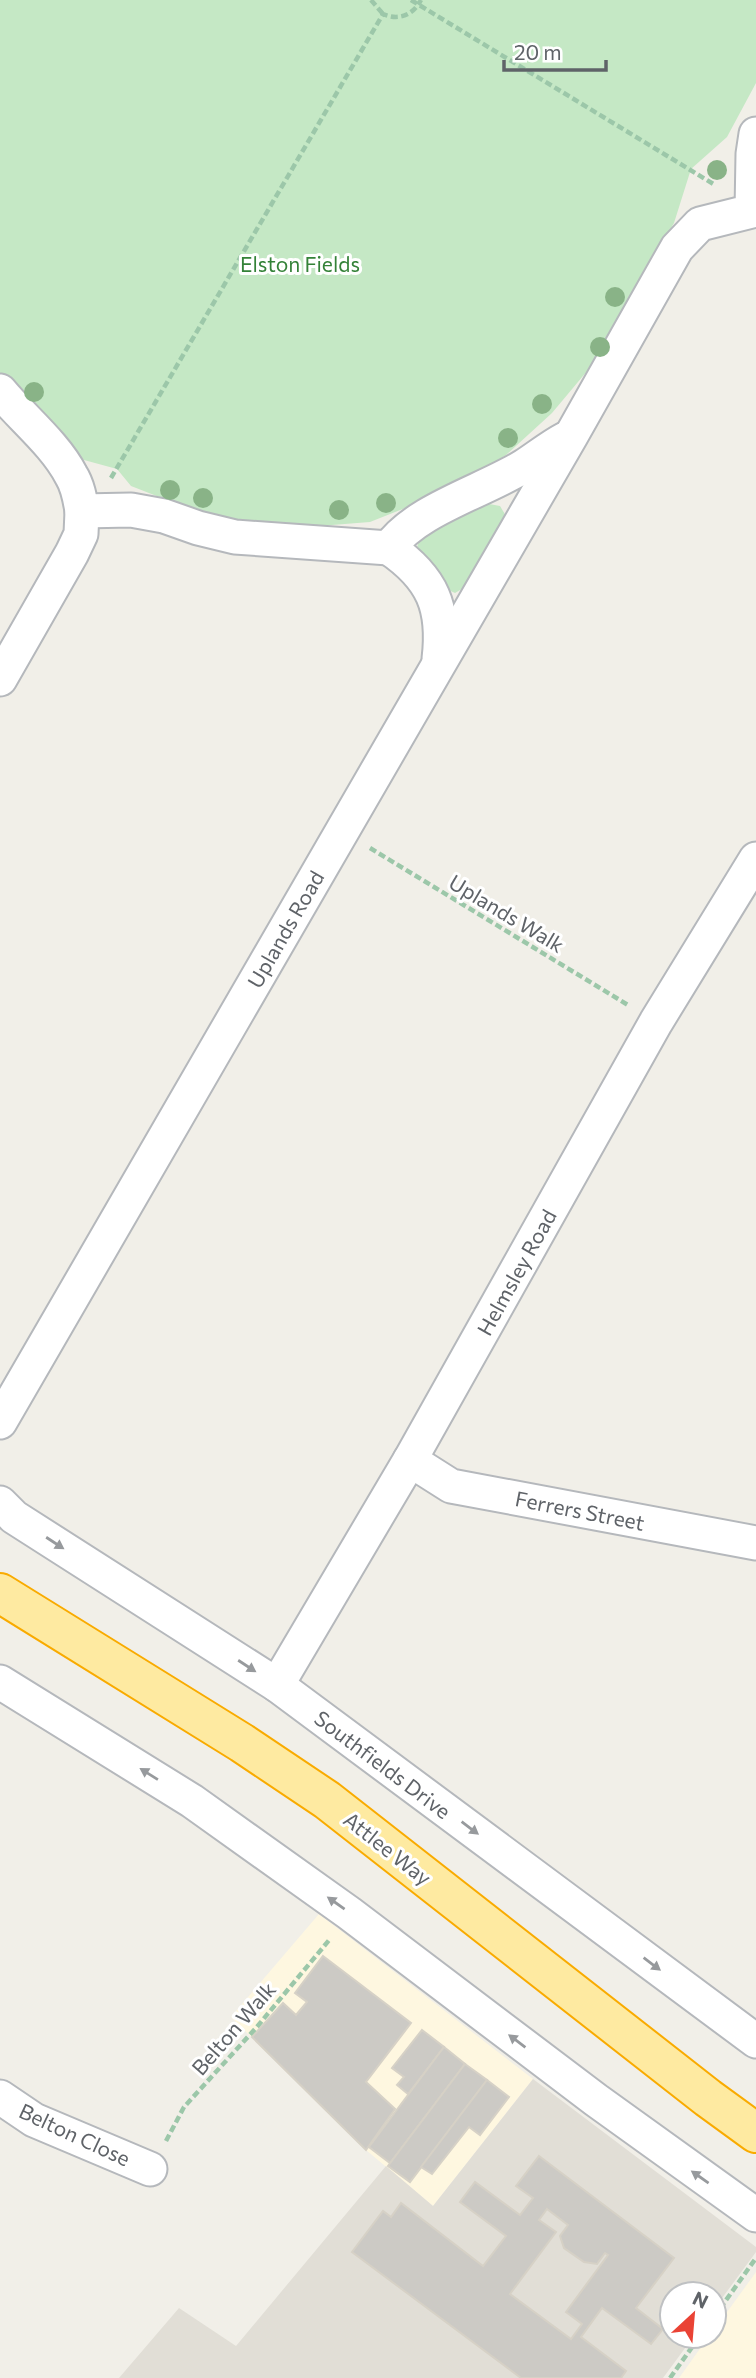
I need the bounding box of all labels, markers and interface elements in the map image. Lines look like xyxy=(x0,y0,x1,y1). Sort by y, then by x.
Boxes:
scale bar xyxy=(504,28,606,72)
text: 20 m xyxy=(514,39,562,64)
park label: Elston Fields xyxy=(240,251,360,276)
street label: Uplands Road xyxy=(241,866,329,992)
street label: Uplands Walk xyxy=(445,869,569,957)
street label: Helmsley Road xyxy=(471,1205,561,1339)
street label: Ferrers Street xyxy=(513,1485,647,1535)
one-way arrow xyxy=(45,1537,65,1550)
one-way arrow xyxy=(237,1659,256,1672)
street label: Southfields Drive xyxy=(310,1705,456,1823)
one-way arrow xyxy=(139,1768,158,1781)
street label: Attlee Way xyxy=(339,1806,437,1890)
one-way arrow xyxy=(461,1821,479,1835)
one-way arrow xyxy=(327,1896,345,1910)
one-way arrow xyxy=(643,1957,661,1972)
street label: Belton Walk xyxy=(186,1976,280,2080)
one-way arrow xyxy=(509,2033,527,2048)
street label: Belton Close xyxy=(15,2097,135,2171)
one-way arrow xyxy=(690,2170,710,2183)
north arrow xyxy=(658,2280,728,2350)
text: N xyxy=(689,2286,712,2313)

